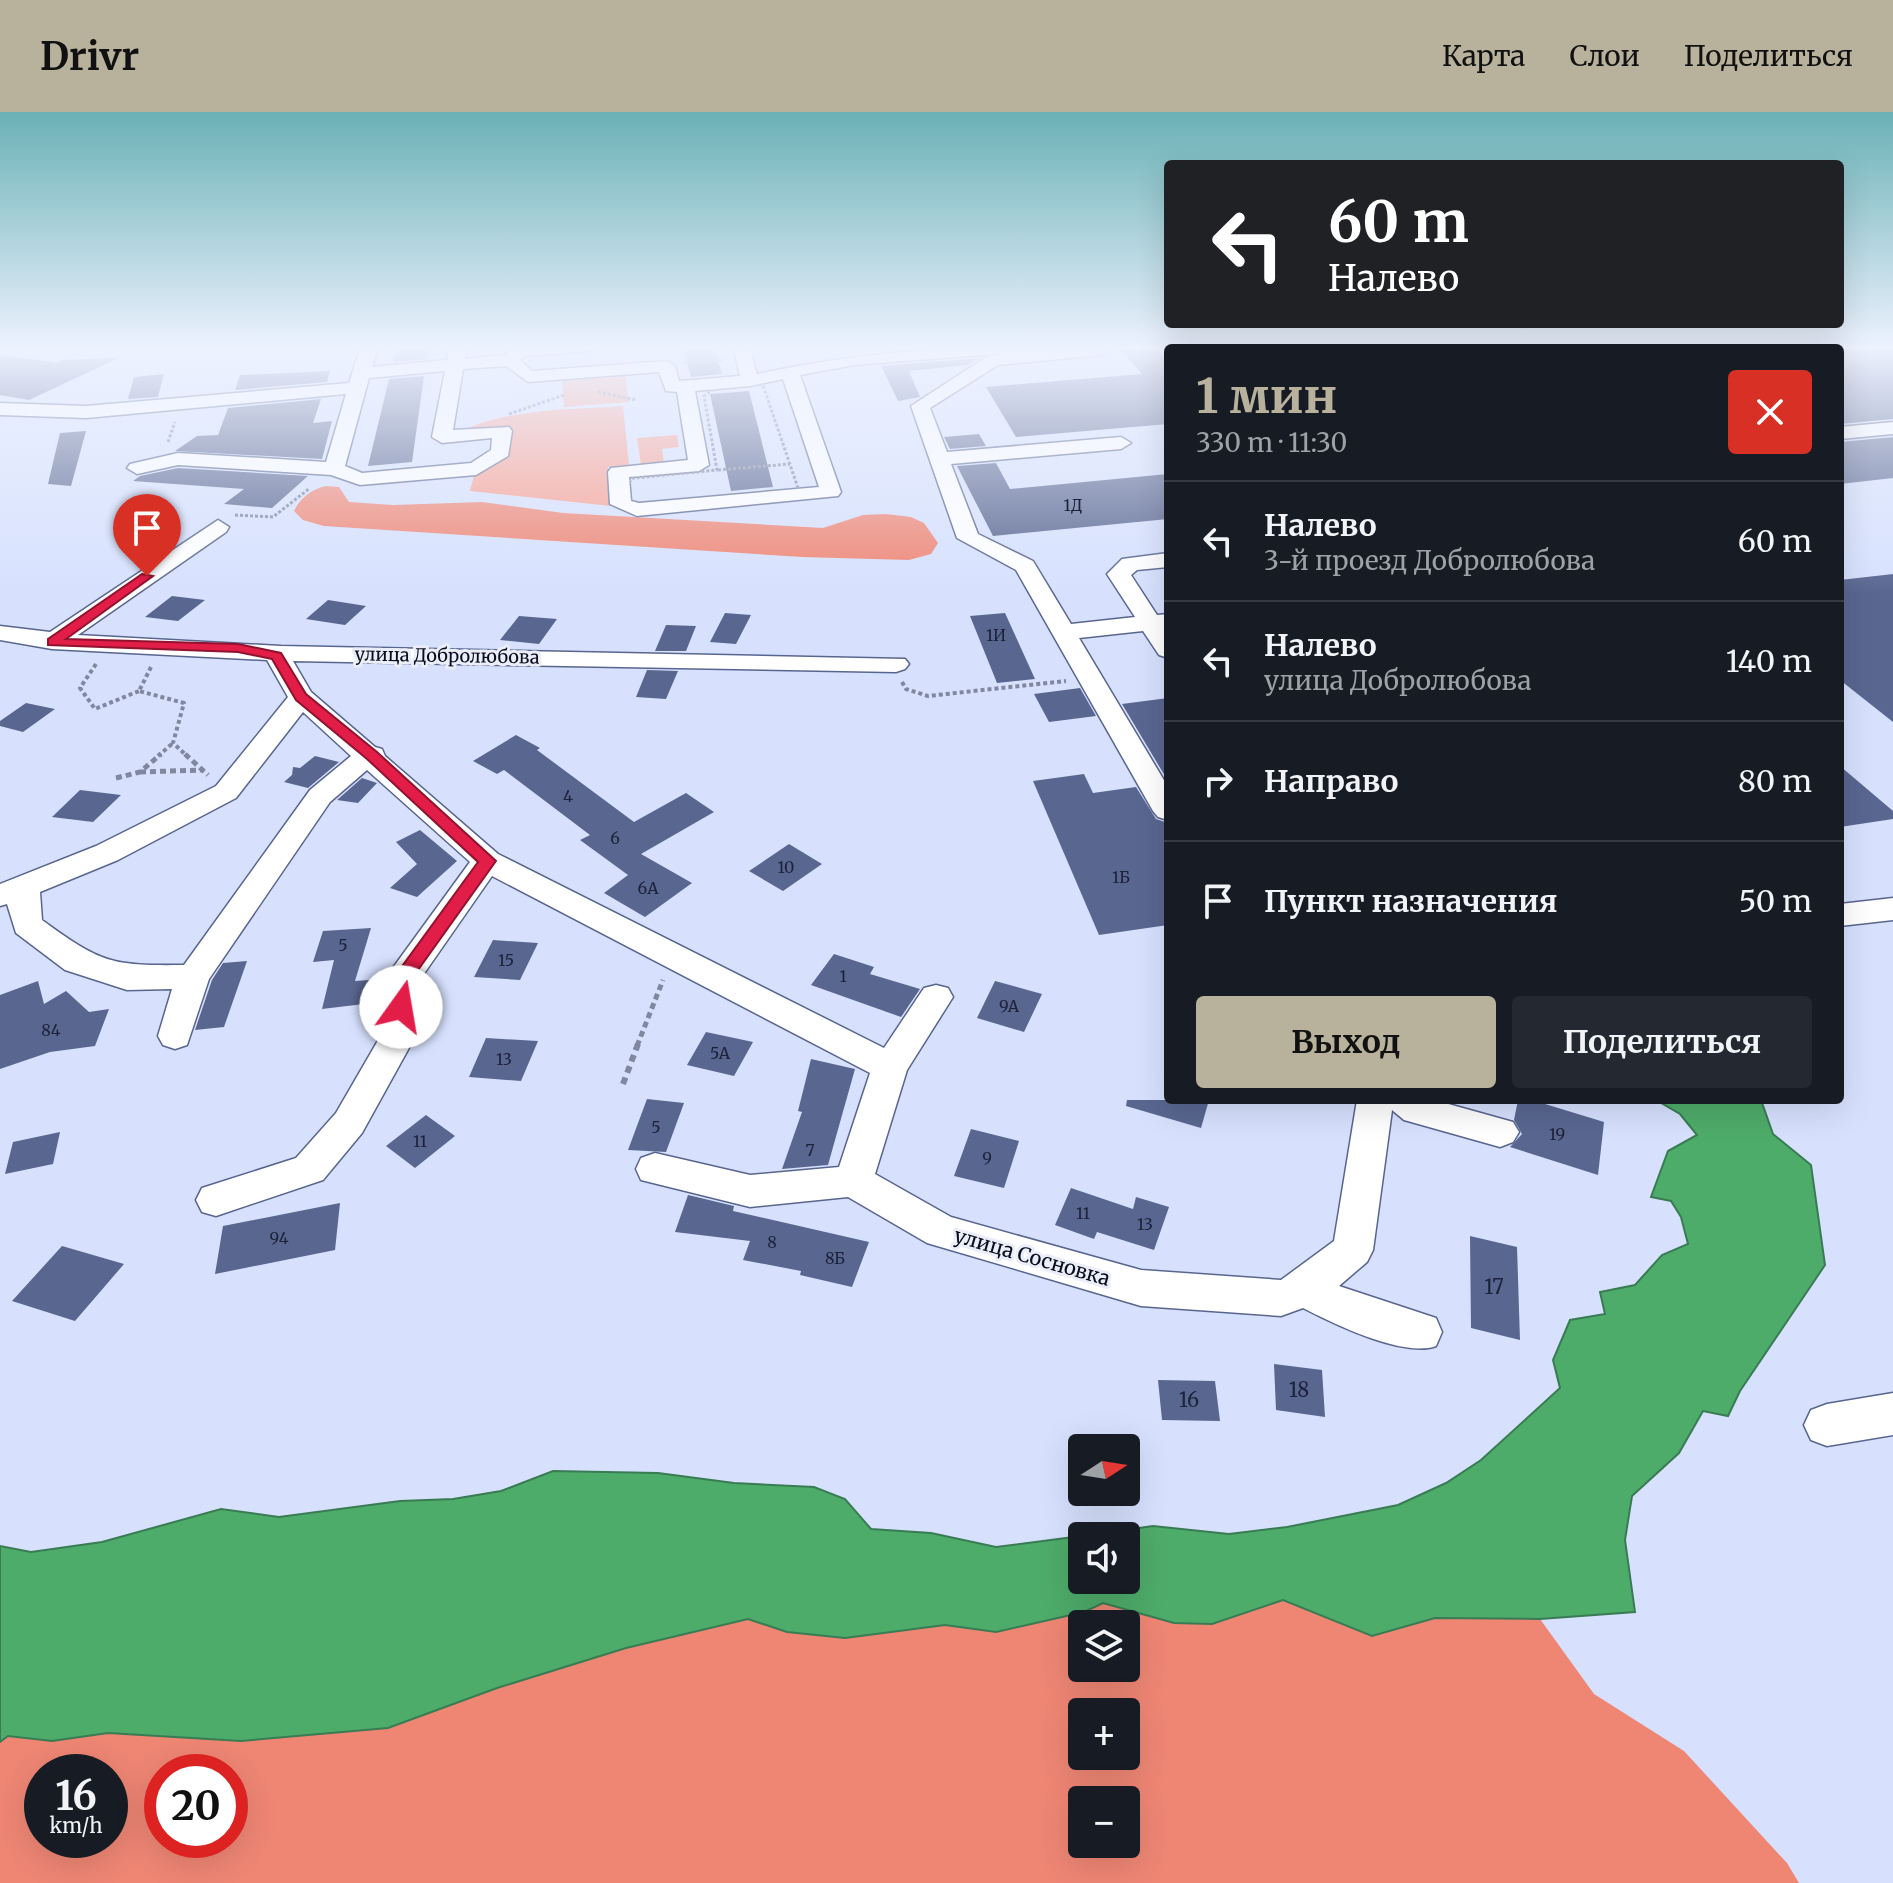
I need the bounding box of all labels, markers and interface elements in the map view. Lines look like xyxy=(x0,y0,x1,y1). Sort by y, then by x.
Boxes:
text: Drivr xyxy=(40,33,139,80)
text: Карта xyxy=(1442,38,1525,74)
text: Слои xyxy=(1569,38,1640,74)
text: Поделиться xyxy=(1684,38,1853,74)
text: 60 m xyxy=(1328,187,1469,257)
icon: left xyxy=(1196,192,1300,296)
text: Налево xyxy=(1328,256,1459,301)
text: 1 мин xyxy=(1196,366,1337,426)
button: close xyxy=(1728,370,1812,454)
text: 330 m · 11:30 xyxy=(1196,426,1347,459)
pin xyxy=(113,494,181,576)
house number: 1Д xyxy=(1064,495,1082,515)
icon: arrive xyxy=(125,506,169,550)
text: Налево xyxy=(1264,506,1377,544)
icon: left xyxy=(1196,519,1240,563)
text: 60 m xyxy=(1738,522,1812,560)
text: 3-й проезд Добролюбова xyxy=(1264,544,1595,577)
house number: 1И xyxy=(986,625,1006,645)
text: Налево xyxy=(1264,626,1377,664)
icon: left xyxy=(1196,639,1240,683)
street label: улица Добролюбова xyxy=(354,642,540,669)
text: 140 m xyxy=(1726,642,1812,680)
text: улица Добролюбова xyxy=(1264,664,1531,697)
icon: right xyxy=(1196,759,1240,803)
text: Направо xyxy=(1264,762,1398,800)
text: 80 m xyxy=(1738,762,1812,800)
house number: 4 xyxy=(563,786,573,806)
house number: 6 xyxy=(610,828,620,848)
house number: 10 xyxy=(778,857,794,877)
house number: 1Б xyxy=(1112,867,1130,887)
house number: 6А xyxy=(638,878,659,898)
icon: arrive xyxy=(1196,879,1240,923)
text: Пункт назначения xyxy=(1264,882,1558,920)
text: 50 m xyxy=(1739,882,1812,920)
house number: 5 xyxy=(338,935,348,955)
house number: 15 xyxy=(498,950,514,970)
position arrow xyxy=(359,965,443,1049)
house number: 1 xyxy=(839,966,847,986)
house number: 9А xyxy=(999,996,1020,1016)
button: Выход xyxy=(1196,996,1496,1088)
button: Поделиться xyxy=(1512,996,1812,1088)
house number: 84 xyxy=(41,1020,61,1040)
house number: 5А xyxy=(710,1043,731,1063)
house number: 13 xyxy=(496,1049,512,1069)
house number: 5 xyxy=(651,1117,661,1137)
house number: 19 xyxy=(1549,1124,1565,1144)
house number: 11 xyxy=(413,1131,427,1151)
house number: 7 xyxy=(805,1140,815,1160)
house number: 9 xyxy=(982,1148,992,1168)
house number: 11 xyxy=(1076,1203,1090,1223)
house number: 13 xyxy=(1137,1214,1153,1234)
street label: улица Сосновка xyxy=(951,1222,1113,1291)
house number: 94 xyxy=(269,1228,289,1248)
house number: 8 xyxy=(767,1232,777,1252)
house number: 8Б xyxy=(825,1248,845,1268)
house number: 17 xyxy=(1484,1274,1504,1299)
house number: 18 xyxy=(1289,1377,1309,1402)
house number: 16 xyxy=(1179,1387,1199,1412)
north arrow xyxy=(1068,1434,1140,1506)
map controls xyxy=(1068,1434,1140,1858)
button: sound xyxy=(1068,1522,1140,1594)
button: layers xyxy=(1068,1610,1140,1682)
button: + xyxy=(1068,1698,1140,1770)
speed limit sign: 20 xyxy=(144,1754,248,1858)
text: 16 xyxy=(55,1771,97,1821)
button: − xyxy=(1068,1786,1140,1858)
text: km/h xyxy=(50,1813,102,1838)

